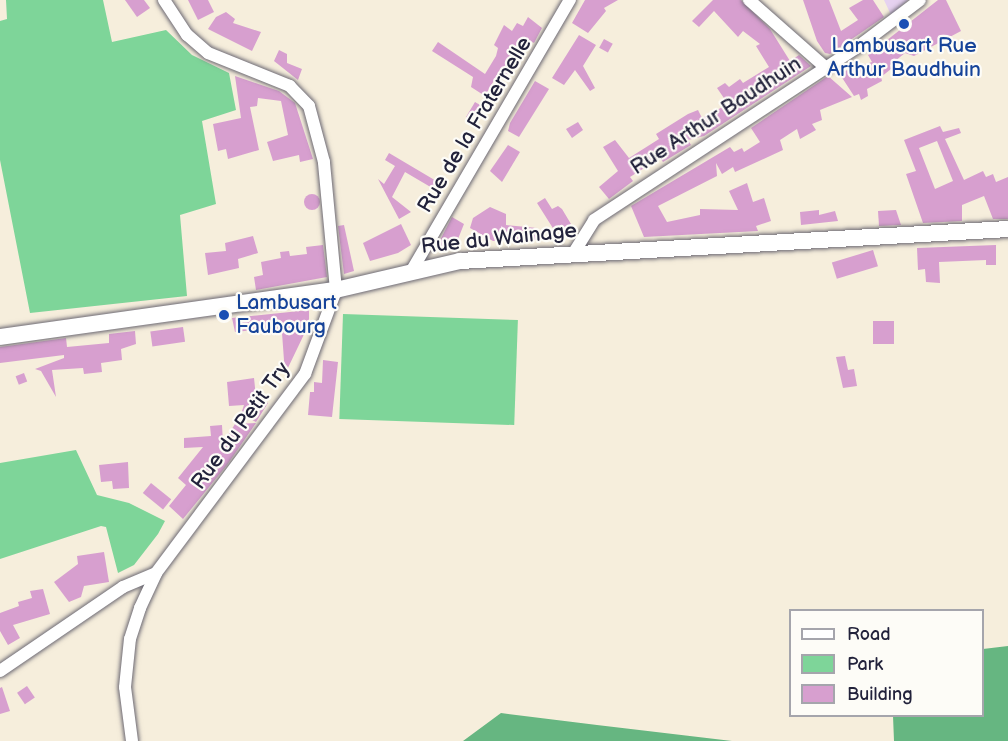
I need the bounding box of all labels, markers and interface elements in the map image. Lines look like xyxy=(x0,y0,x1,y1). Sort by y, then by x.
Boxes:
marker: Lambusart Rue Arthur Baudhuin xyxy=(897,17,911,31)
street label: Rue de la Fraternelle xyxy=(413,33,537,217)
place label: Lambusart Rue Arthur Baudhuin xyxy=(827,33,981,83)
street label: Rue Arthur Baudhuin xyxy=(626,51,806,181)
street label: Rue du Wainage xyxy=(419,218,579,260)
place label: Lambusart Faubourg xyxy=(236,290,337,340)
marker: Lambusart Faubourg xyxy=(217,308,231,322)
street label: Rue du Petit Try xyxy=(186,357,296,495)
legend xyxy=(789,609,984,717)
text: Road xyxy=(847,624,891,645)
text: Park xyxy=(847,654,883,675)
text: Building xyxy=(847,684,913,705)

